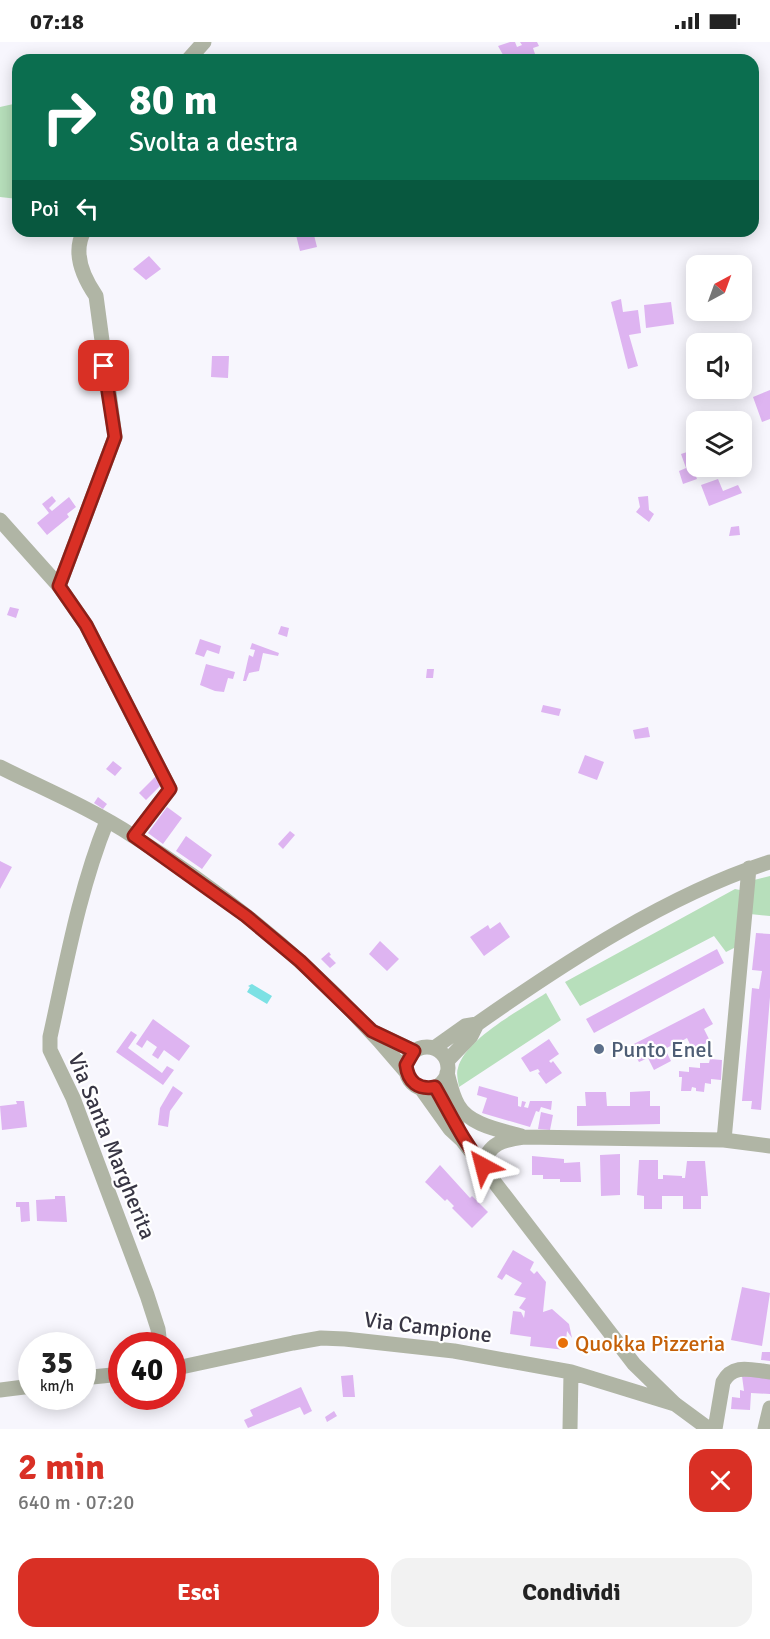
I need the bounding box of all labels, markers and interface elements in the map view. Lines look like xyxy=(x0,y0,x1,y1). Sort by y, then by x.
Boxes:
text: 07:18 xyxy=(30,8,84,35)
text: 80 m xyxy=(129,75,218,126)
icon: right xyxy=(30,78,108,156)
text: Svolta a destra xyxy=(129,126,298,159)
icon: left xyxy=(71,192,104,225)
text: Poi xyxy=(30,195,59,222)
north arrow xyxy=(686,255,752,321)
map controls xyxy=(686,255,752,477)
button: sound xyxy=(686,333,752,399)
pin xyxy=(78,340,129,391)
icon: arrive xyxy=(87,349,120,382)
button: layers xyxy=(686,411,752,477)
place label: Punto Enel xyxy=(611,1036,713,1063)
marker: Punto Enel xyxy=(592,1042,606,1056)
street label: Via Santa Margherita xyxy=(62,1049,162,1243)
position arrow xyxy=(451,1134,515,1198)
street label: Via Campione xyxy=(363,1306,493,1348)
place label: Quokka Pizzeria xyxy=(575,1330,725,1357)
speed limit sign: 40 xyxy=(108,1332,186,1410)
marker: Quokka Pizzeria xyxy=(556,1336,570,1350)
text: 35 xyxy=(41,1345,73,1382)
text: km/h xyxy=(40,1377,74,1395)
text: 2 min xyxy=(18,1445,105,1490)
button: close xyxy=(689,1449,752,1512)
text: 640 m · 07:20 xyxy=(18,1490,134,1515)
button: Esci xyxy=(18,1558,379,1627)
button: Condividi xyxy=(391,1558,752,1627)

